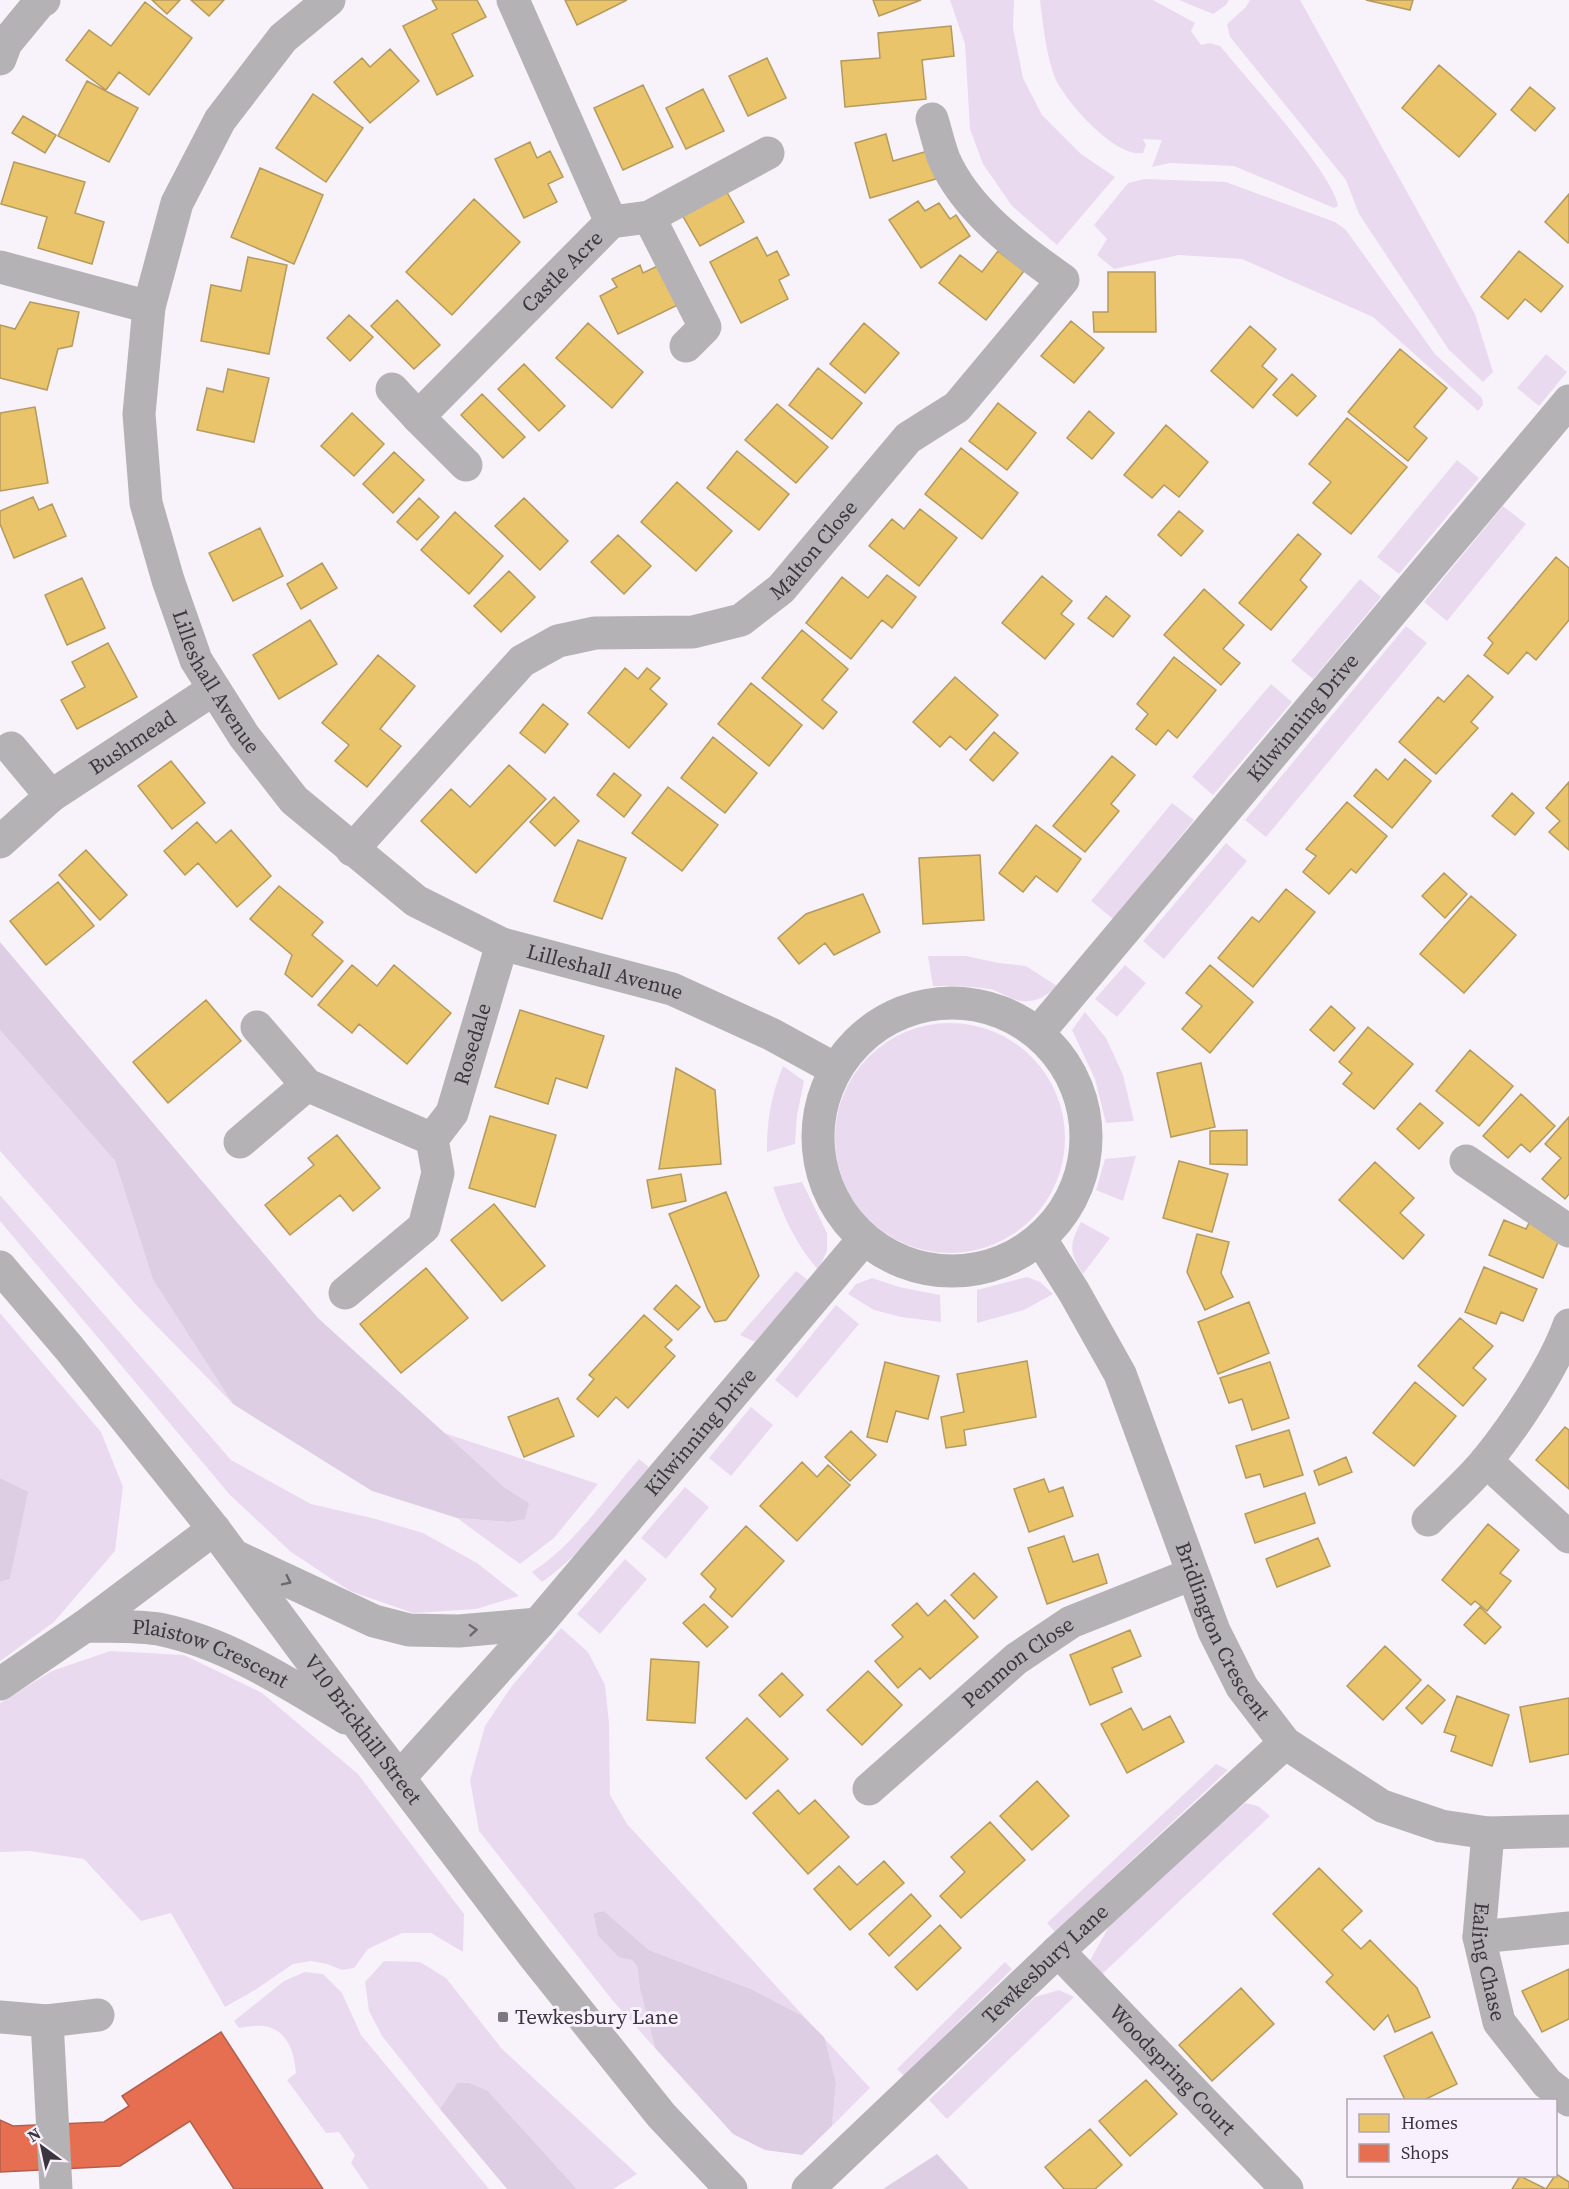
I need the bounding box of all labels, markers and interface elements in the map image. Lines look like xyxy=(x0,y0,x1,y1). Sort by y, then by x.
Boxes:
street label: Castle Acre xyxy=(514,224,609,319)
street label: Malton Close xyxy=(763,494,864,607)
street label: Lilleshall Avenue xyxy=(166,606,267,759)
street label: Kilwinning Drive xyxy=(1240,647,1365,788)
street label: Bushmead xyxy=(83,703,181,781)
street label: Lilleshall Avenue xyxy=(524,936,688,1006)
street label: Rosedale xyxy=(446,999,498,1088)
street label: Kilwinning Drive xyxy=(638,1361,763,1502)
street label: Bridlington Crescent xyxy=(1169,1538,1277,1726)
one-way arrow xyxy=(281,1574,292,1586)
street label: Penmon Close xyxy=(956,1609,1079,1714)
street label: Plaistow Crescent xyxy=(131,1612,294,1695)
one-way arrow xyxy=(468,1624,477,1637)
street label: V10 Brickhill Street xyxy=(297,1648,429,1810)
street label: Tewkesbury Lane xyxy=(975,1897,1114,2030)
street label: Ealing Chase xyxy=(1465,1901,1513,2024)
street label: Woodspring Court xyxy=(1103,1998,1243,2142)
place label: Tewkesbury Lane xyxy=(515,2002,678,2031)
marker: Tewkesbury Lane xyxy=(496,2010,510,2024)
legend xyxy=(1347,2099,1557,2177)
text: Homes xyxy=(1401,2110,1458,2135)
north arrow xyxy=(12,2117,72,2177)
text: N xyxy=(23,2122,45,2147)
text: Shops xyxy=(1401,2140,1449,2165)

